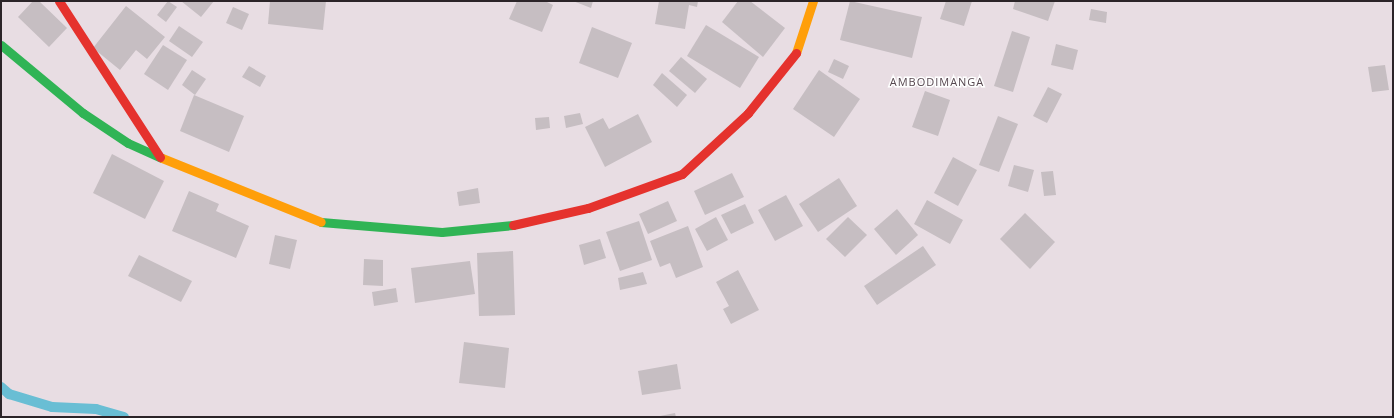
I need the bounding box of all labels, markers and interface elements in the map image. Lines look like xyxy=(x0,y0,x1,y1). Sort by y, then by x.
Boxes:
district label: AMBODIMANGA xyxy=(890,75,984,89)

